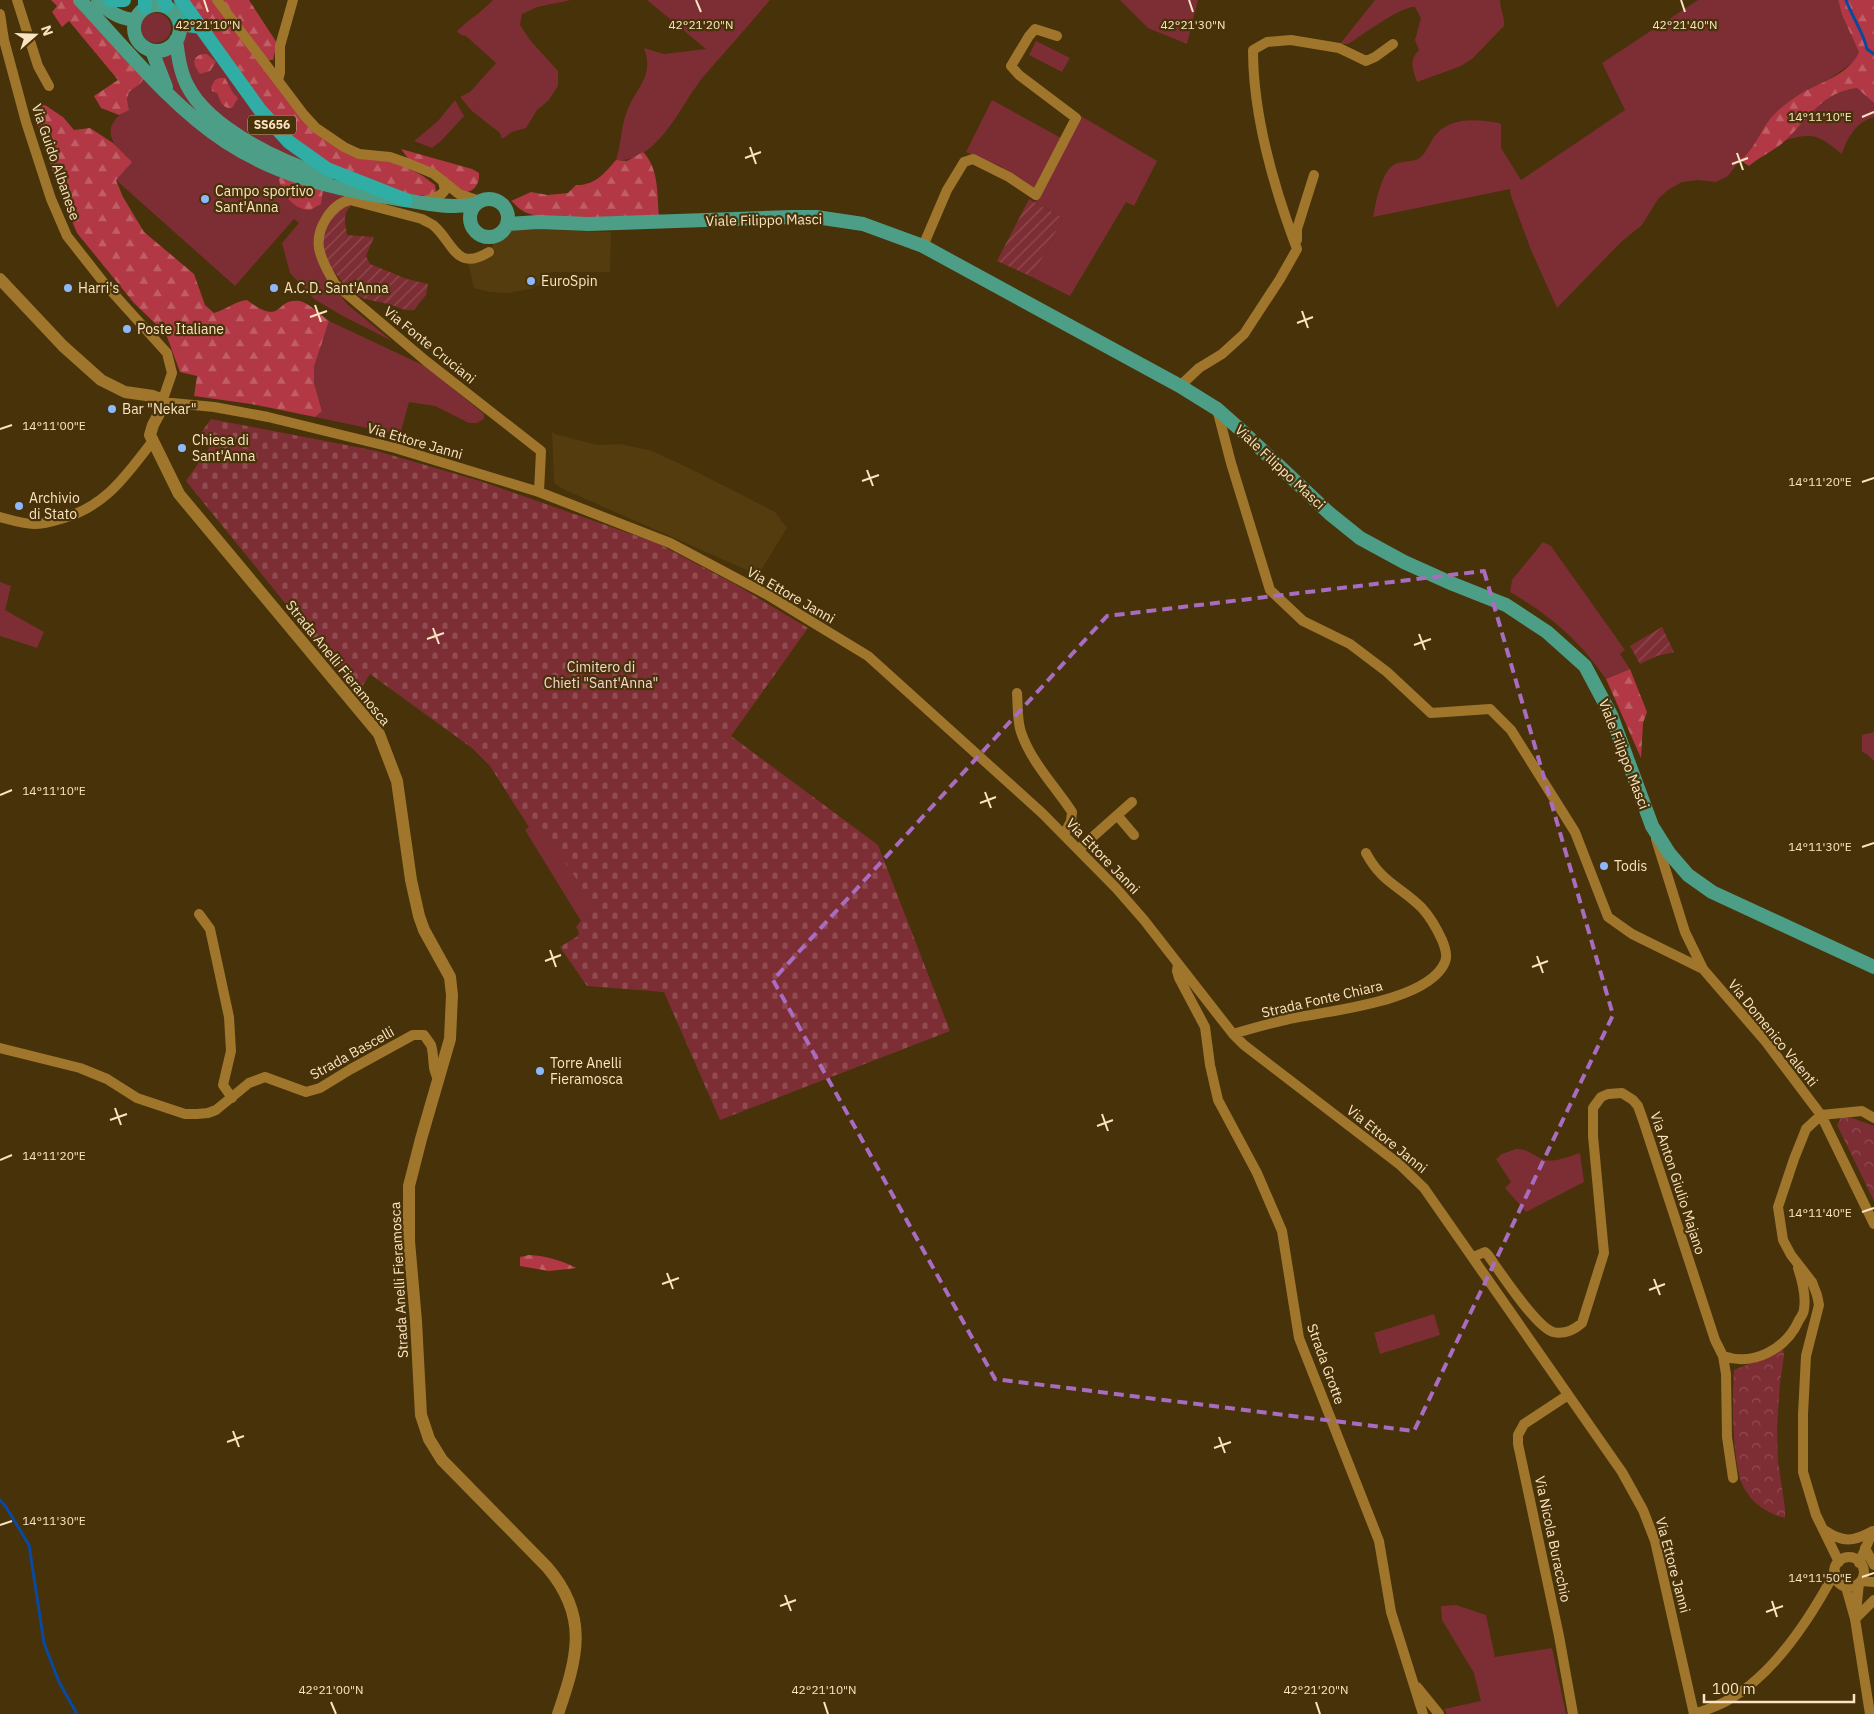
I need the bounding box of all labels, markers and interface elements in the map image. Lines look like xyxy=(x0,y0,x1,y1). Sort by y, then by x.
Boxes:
north arrow xyxy=(10,10,60,60)
text: 42°21'10"N xyxy=(175,17,241,32)
text: 42°21'20"N xyxy=(668,17,734,32)
text: 42°21'30"N xyxy=(1160,17,1226,32)
text: 42°21'40"N xyxy=(1652,17,1718,32)
text: N xyxy=(37,23,57,38)
street label: Via Guido Albanese xyxy=(28,101,84,223)
text: 14°11'10"E xyxy=(1788,109,1852,124)
road number: SS656 xyxy=(248,116,296,134)
place label: Campo sportivo Sant'Anna xyxy=(215,182,314,216)
marker: Campo sportivo Sant'Anna xyxy=(199,193,211,205)
street label: Viale Filippo Masci xyxy=(706,210,822,230)
place label: EuroSpin xyxy=(541,272,598,290)
marker: EuroSpin xyxy=(525,275,537,287)
place label: Harri's xyxy=(78,279,120,297)
place label: A.C.D. Sant'Anna xyxy=(284,279,389,297)
marker: Harri's xyxy=(62,282,74,294)
marker: A.C.D. Sant'Anna xyxy=(268,282,280,294)
street label: Via Fonte Cruciani xyxy=(380,302,480,388)
place label: Poste Italiane xyxy=(137,320,224,338)
marker: Poste Italiane xyxy=(121,323,133,335)
place label: Bar "Nekar" xyxy=(122,400,197,418)
marker: Bar "Nekar" xyxy=(106,403,118,415)
text: 14°11'00"E xyxy=(22,418,86,433)
street label: Via Ettore Janni xyxy=(365,419,465,463)
street label: Viale Filippo Masci xyxy=(1231,421,1329,513)
place label: Chiesa di Sant'Anna xyxy=(192,431,256,465)
marker: Chiesa di Sant'Anna xyxy=(176,442,188,454)
text: 14°11'20"E xyxy=(1788,474,1852,489)
place label: Archivio di Stato xyxy=(29,489,80,523)
marker: Archivio di Stato xyxy=(13,500,25,512)
street label: Via Ettore Janni xyxy=(744,563,838,627)
street label: Strada Anelli Fieramosca xyxy=(282,597,395,730)
park label: Cimitero di Chieti "Sant'Anna" xyxy=(544,658,658,692)
street label: Viale Filippo Masci xyxy=(1595,696,1653,812)
text: 14°11'10"E xyxy=(22,783,86,798)
street label: Via Ettore Janni xyxy=(1062,814,1144,898)
text: 14°11'30"E xyxy=(1788,839,1852,854)
place label: Todis xyxy=(1614,857,1648,875)
marker: Todis xyxy=(1598,860,1610,872)
street label: Strada Fonte Chiara xyxy=(1260,976,1385,1022)
street label: Via Domenico Valenti xyxy=(1724,976,1822,1090)
street label: Strada Bascelli xyxy=(307,1022,397,1084)
place label: Torre Anelli Fieramosca xyxy=(550,1054,623,1088)
marker: Torre Anelli Fieramosca xyxy=(534,1065,546,1077)
street label: Via Ettore Janni xyxy=(1343,1101,1431,1177)
street label: Via Anton Giulio Majano xyxy=(1646,1109,1710,1257)
text: 14°11'20"E xyxy=(22,1148,86,1163)
street label: Strada Anelli Fieramosca xyxy=(386,1201,412,1359)
text: 14°11'40"E xyxy=(1788,1205,1852,1220)
street label: Strada Grotte xyxy=(1303,1321,1349,1407)
street label: Via Nicola Buracchio xyxy=(1531,1474,1575,1604)
text: 14°11'30"E xyxy=(22,1513,86,1528)
street label: Via Ettore Janni xyxy=(1652,1515,1694,1615)
text: 14°11'50"E xyxy=(1788,1570,1852,1585)
scale bar xyxy=(1704,1672,1854,1704)
text: 100 m xyxy=(1712,1679,1756,1698)
text: 42°21'00"N xyxy=(298,1682,364,1697)
text: 42°21'10"N xyxy=(791,1682,857,1697)
text: 42°21'20"N xyxy=(1283,1682,1349,1697)

